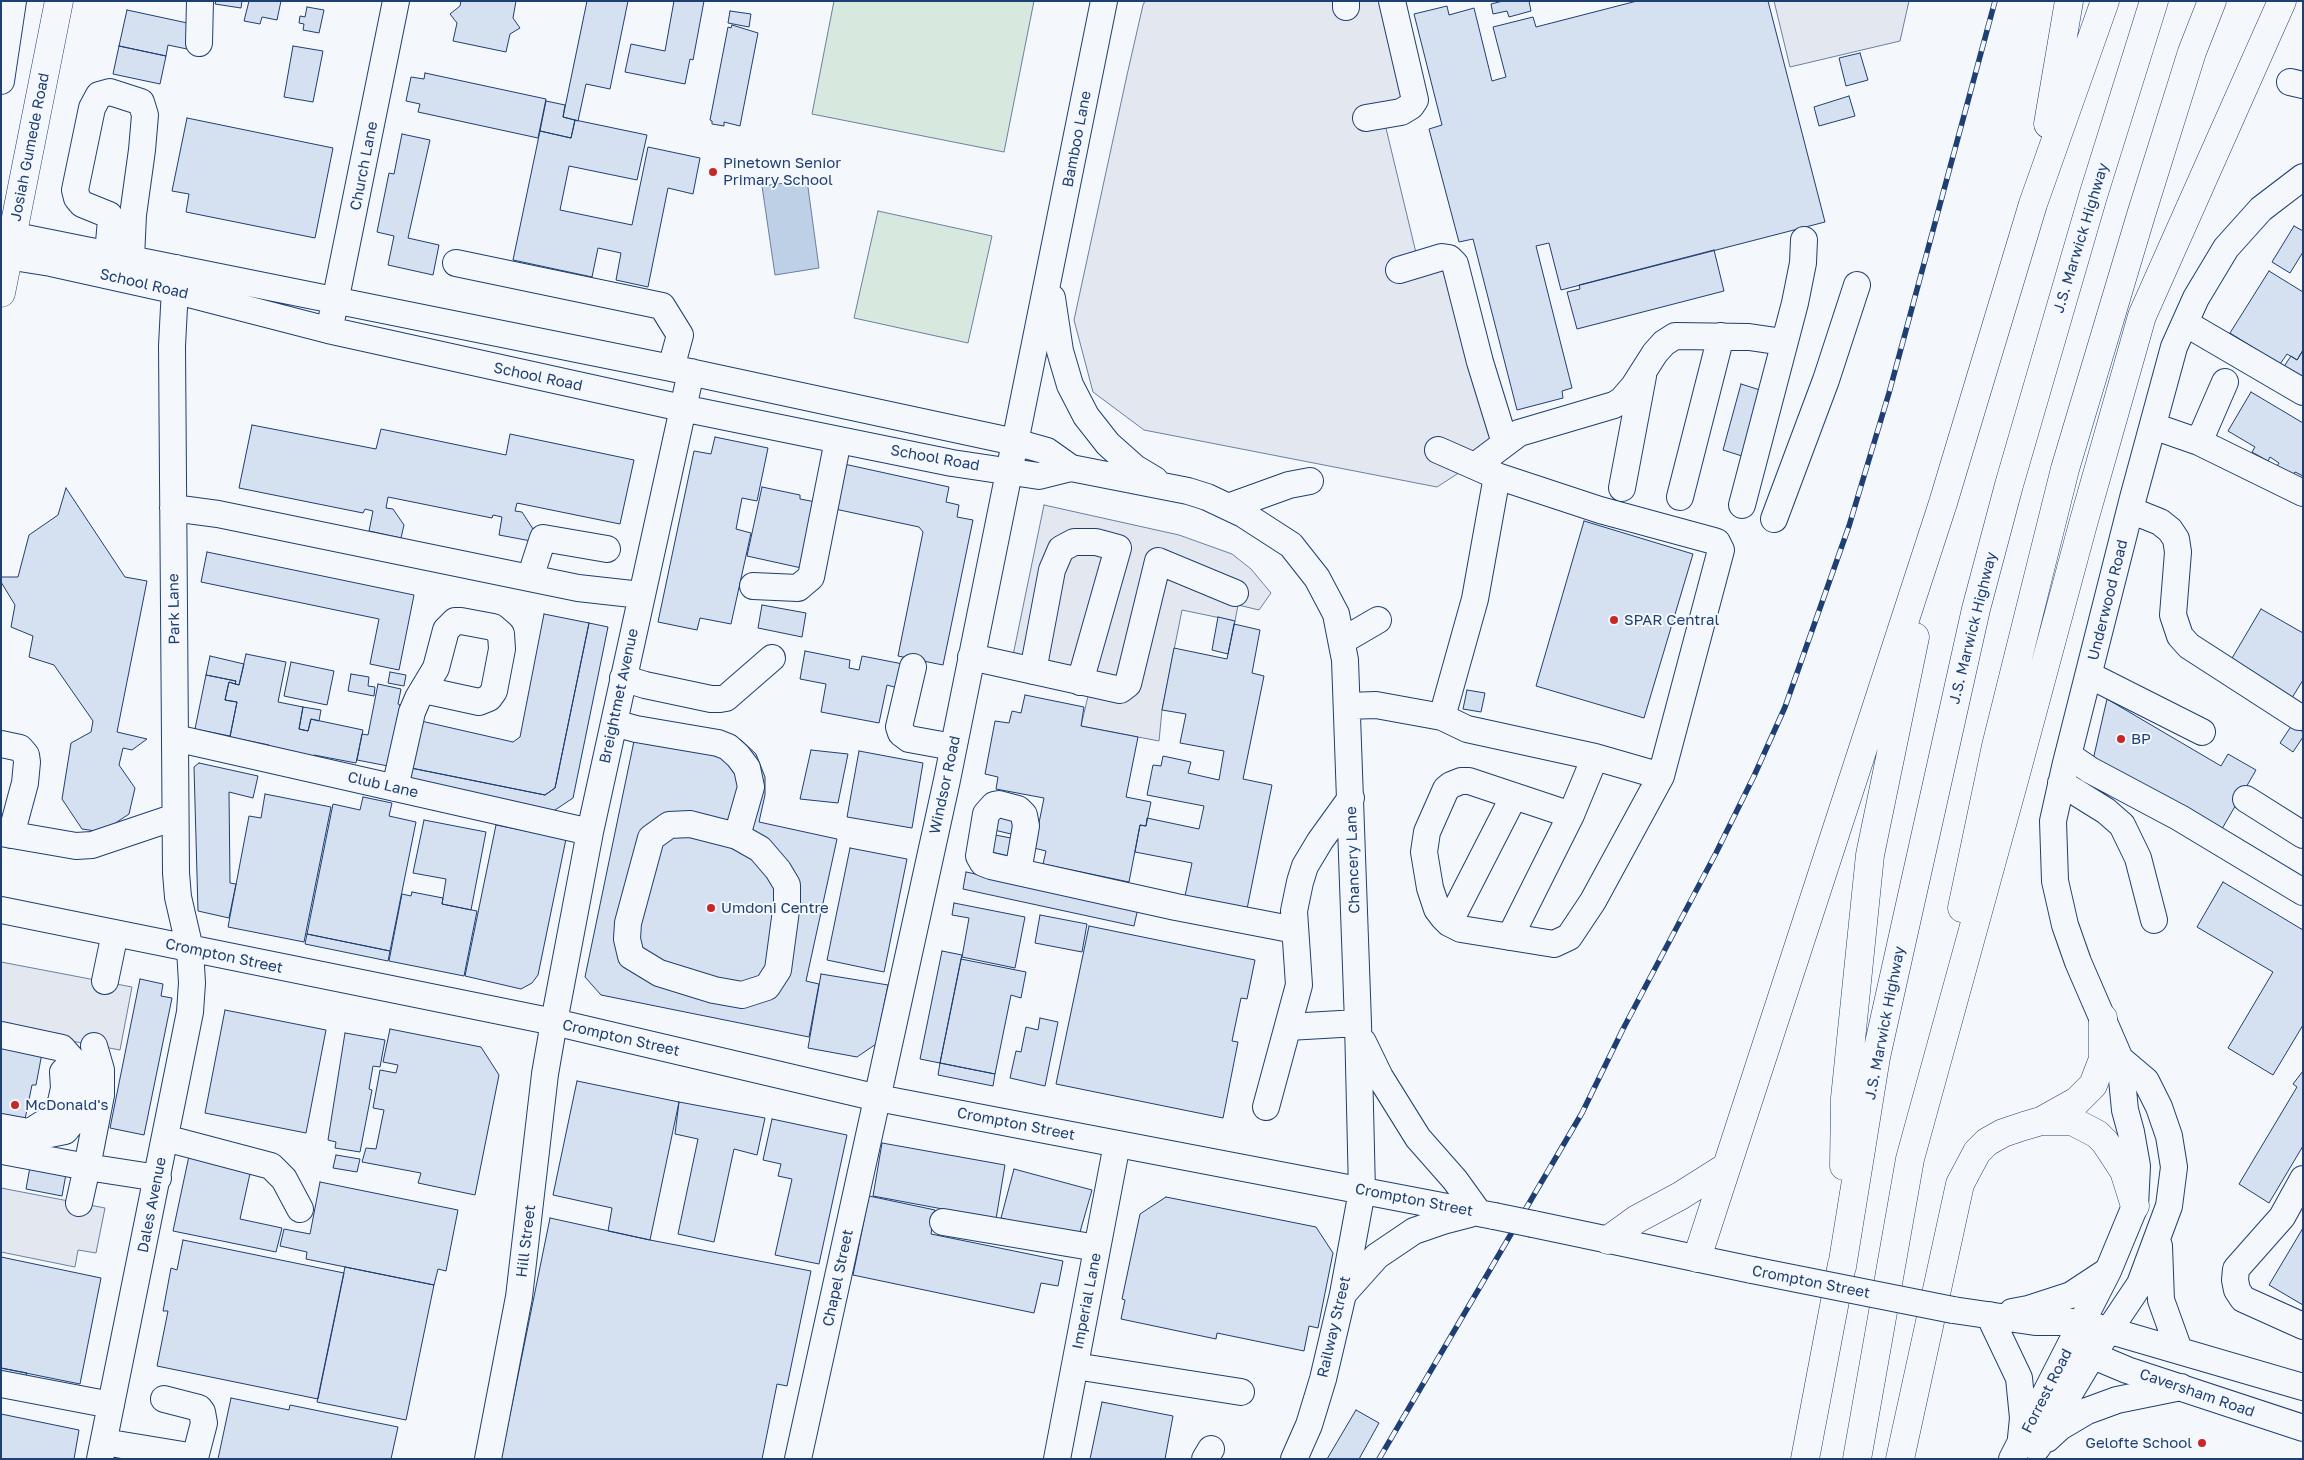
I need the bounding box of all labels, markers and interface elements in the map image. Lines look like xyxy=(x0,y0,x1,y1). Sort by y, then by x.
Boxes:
street label: Josiah Gumede Road xyxy=(7,71,53,223)
street label: Bamboo Lane xyxy=(1059,89,1095,189)
street label: Church Lane xyxy=(347,120,381,212)
place label: Pinetown Senior Primary School xyxy=(723,154,841,189)
street label: J.S. Marwick Highway xyxy=(2050,161,2112,315)
marker: Pinetown Senior Primary School xyxy=(707,166,719,178)
street label: School Road xyxy=(98,265,190,303)
street label: School Road xyxy=(492,359,584,395)
street label: School Road xyxy=(889,441,981,475)
street label: Underwood Road xyxy=(2084,538,2132,662)
street label: J.S. Marwick Highway xyxy=(1945,550,2001,706)
street label: Park Lane xyxy=(164,573,184,645)
place label: SPAR Central xyxy=(1624,611,1719,629)
marker: SPAR Central xyxy=(1608,614,1620,626)
street label: Breightmet Avenue xyxy=(596,627,642,765)
place label: BP xyxy=(2131,730,2151,748)
marker: BP xyxy=(2115,733,2127,745)
street label: Windsor Road xyxy=(926,734,964,836)
street label: Club Lane xyxy=(346,768,420,802)
street label: Chancery Lane xyxy=(1342,806,1364,914)
place label: Umdoni Centre xyxy=(721,899,829,917)
marker: Umdoni Centre xyxy=(705,902,717,914)
street label: Crompton Street xyxy=(164,935,284,977)
street label: J.S. Marwick Highway xyxy=(1861,945,1909,1101)
street label: Crompton Street xyxy=(561,1016,681,1060)
place label: McDonald's xyxy=(25,1096,108,1114)
marker: McDonald's xyxy=(9,1099,21,1111)
street label: Crompton Street xyxy=(955,1104,1077,1144)
street label: Dales Avenue xyxy=(134,1156,170,1254)
street label: Crompton Street xyxy=(1353,1180,1475,1220)
street label: Hill Street xyxy=(513,1204,539,1278)
street label: Chapel Street xyxy=(819,1228,857,1328)
street label: Imperial Lane xyxy=(1069,1251,1105,1351)
street label: Crompton Street xyxy=(1750,1262,1872,1302)
street label: Railway Street xyxy=(1314,1274,1354,1380)
street label: Forrest Road xyxy=(2018,1346,2076,1436)
street label: Caversham Road xyxy=(2137,1365,2257,1421)
place label: Gelofte School xyxy=(2085,1434,2192,1452)
marker: Gelofte School xyxy=(2196,1437,2208,1449)

